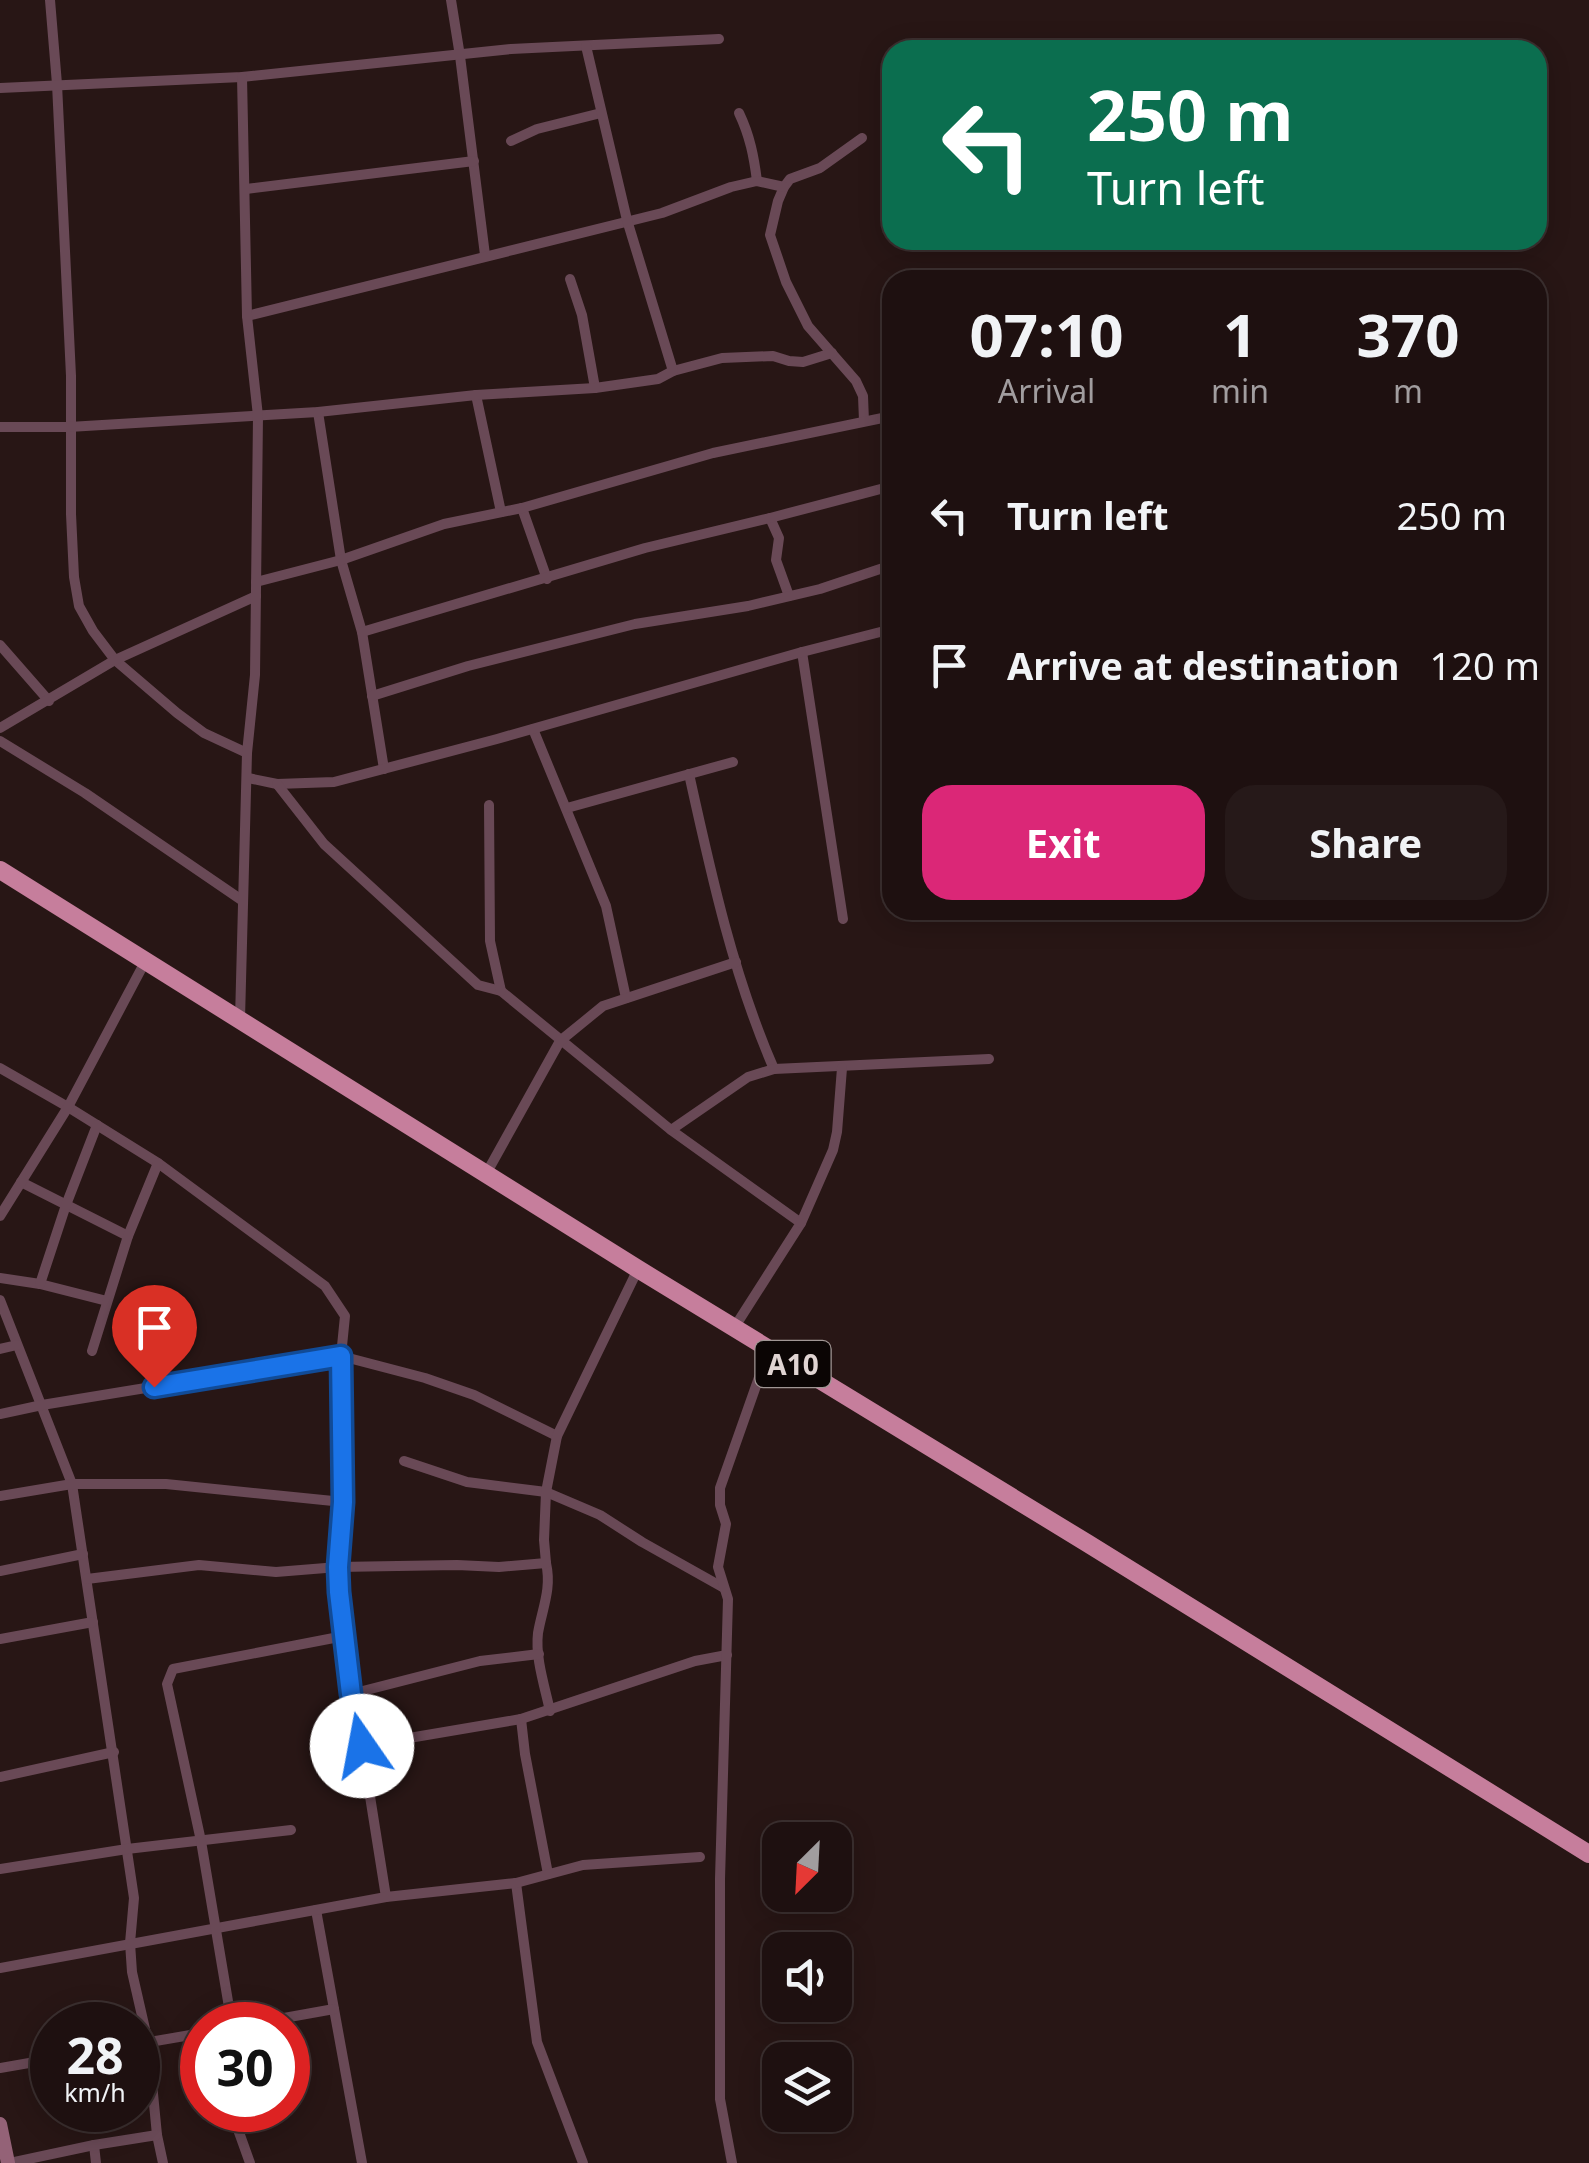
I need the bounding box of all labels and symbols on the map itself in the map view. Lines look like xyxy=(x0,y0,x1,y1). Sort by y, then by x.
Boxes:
pin xyxy=(112,1285,197,1388)
road number: A10 xyxy=(756,1341,830,1387)
position arrow xyxy=(310,1694,414,1798)
north arrow xyxy=(762,1822,852,1912)
speed limit sign: 30 xyxy=(180,2002,310,2132)

